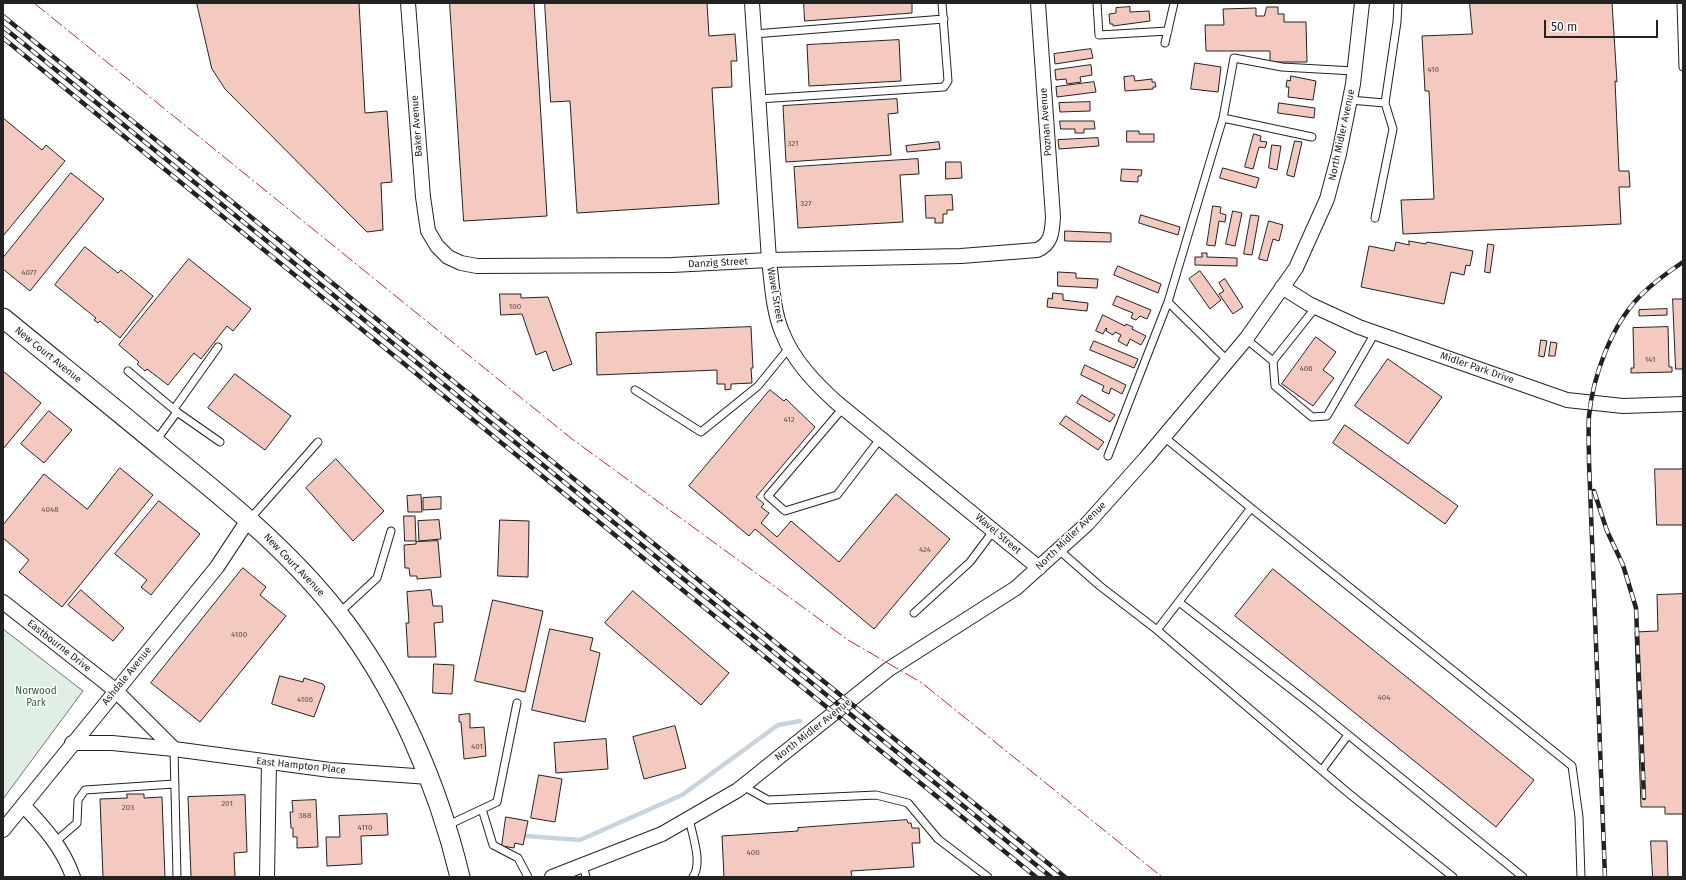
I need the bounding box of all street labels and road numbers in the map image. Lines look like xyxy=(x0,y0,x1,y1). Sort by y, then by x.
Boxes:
street label: Poznan Avenue xyxy=(1038,87,1054,157)
street label: North Midler Avenue xyxy=(1326,88,1358,182)
street label: Baker Avenue xyxy=(409,95,425,157)
street label: Danzig Street xyxy=(688,255,748,271)
street label: Wavel Street xyxy=(764,266,786,324)
street label: New Court Avenue xyxy=(12,324,84,386)
street label: Midler Park Drive xyxy=(1439,350,1515,386)
street label: North Midler Avenue xyxy=(1033,499,1109,573)
street label: Wavel Street xyxy=(973,511,1023,557)
street label: New Court Avenue xyxy=(261,531,327,599)
street label: Eastbourne Drive xyxy=(25,617,93,675)
street label: Ashdale Avenue xyxy=(100,644,154,708)
street label: North Midler Avenue xyxy=(773,697,853,763)
street label: East Hampton Place xyxy=(256,755,346,777)

